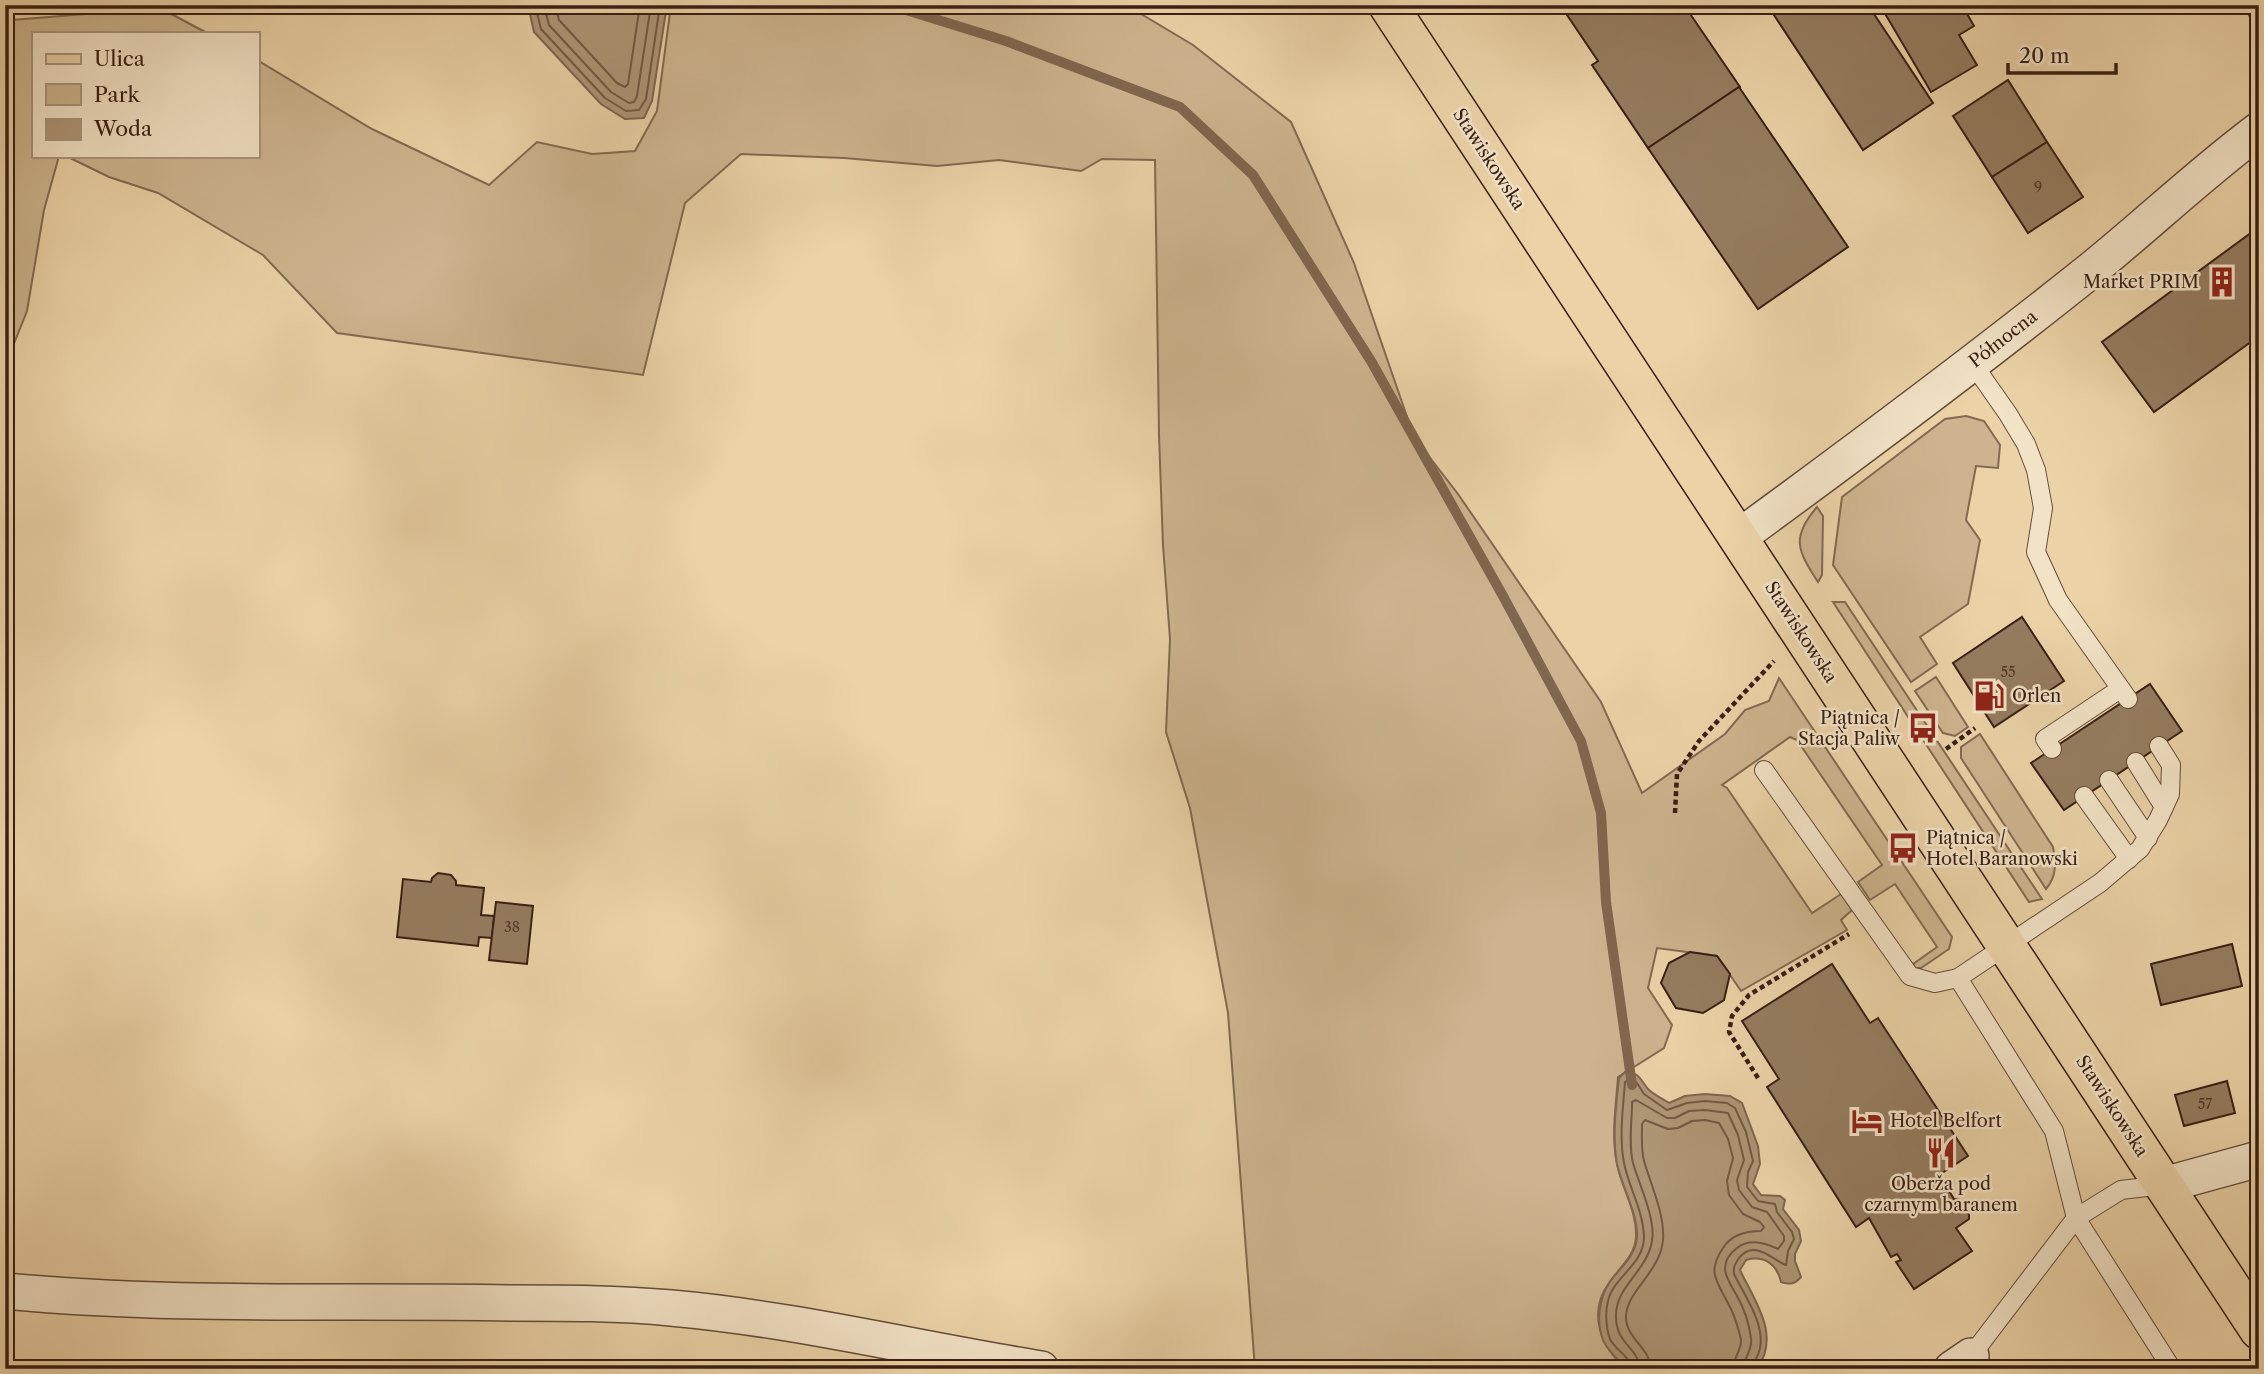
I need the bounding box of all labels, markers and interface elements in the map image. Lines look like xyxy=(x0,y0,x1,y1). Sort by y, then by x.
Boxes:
legend xyxy=(32,32,259,158)
scale bar xyxy=(2008,32,2117,76)
text: 20 m xyxy=(2019,43,2070,68)
text: Ulica xyxy=(94,46,146,71)
text: Park xyxy=(94,82,140,107)
street label: Stawiskowska xyxy=(1448,104,1530,214)
text: Woda xyxy=(93,116,153,141)
house number: 9 xyxy=(2034,178,2042,196)
building icon: Market PRIM xyxy=(2205,265,2239,299)
place label: Market PRIM xyxy=(2083,271,2199,293)
street label: Północna xyxy=(1965,305,2042,372)
street label: Stawiskowska xyxy=(1760,577,1842,687)
house number: 55 xyxy=(2000,663,2016,681)
fuel station icon: Orlen xyxy=(1972,679,2006,713)
place label: Orlen xyxy=(2012,685,2061,707)
place label: Piątnica / Stacja Paliw xyxy=(1798,707,1901,750)
bus stop icon: Piątnica / Stacja Paliw xyxy=(1906,711,1940,745)
place label: Piątnica / Hotel Baranowski xyxy=(1926,827,2078,870)
bus stop icon: Piątnica / Hotel Baranowski xyxy=(1886,831,1920,865)
house number: 38 xyxy=(504,918,520,936)
street label: Stawiskowska xyxy=(2071,1051,2153,1161)
house number: 57 xyxy=(2198,1095,2212,1113)
hotel icon: Hotel Belfort xyxy=(1850,1104,1884,1138)
place label: Hotel Belfort xyxy=(1890,1110,2002,1132)
restaurant icon: Oberža pod czarnym baranem xyxy=(1924,1136,1958,1170)
place label: Oberža pod czarnym baranem xyxy=(1864,1173,2018,1216)

